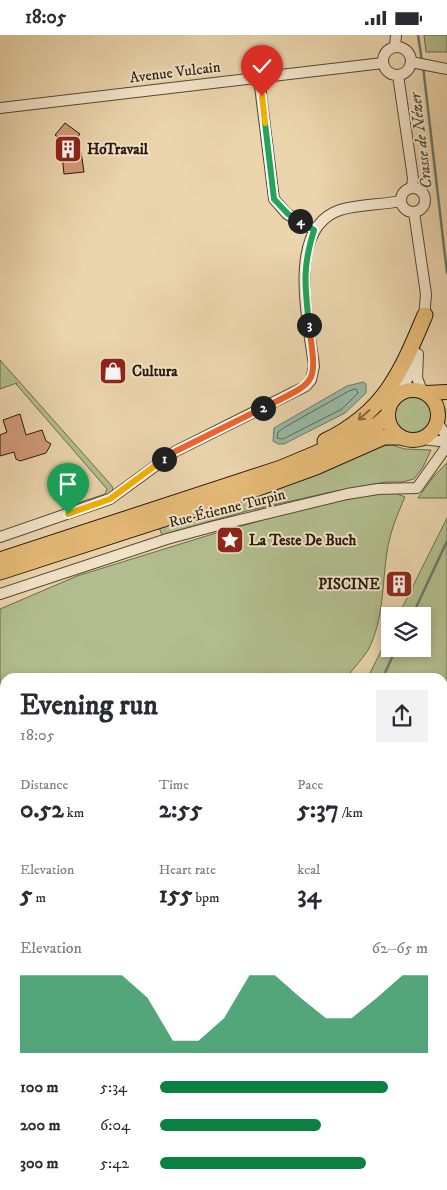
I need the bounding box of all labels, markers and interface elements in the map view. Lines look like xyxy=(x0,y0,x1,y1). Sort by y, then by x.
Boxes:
text: 18:05 xyxy=(25,6,66,29)
pin xyxy=(241,45,283,96)
icon: check xyxy=(248,52,276,80)
street label: Avenue Vulcain xyxy=(129,57,222,87)
water label: Crasse de Nézer xyxy=(405,90,437,190)
building icon: HoTravail xyxy=(53,134,83,164)
place label: HoTravail xyxy=(87,140,149,159)
pin: 4 xyxy=(288,209,312,233)
text: 4 xyxy=(296,212,305,230)
pin: 3 xyxy=(296,313,322,337)
text: 3 xyxy=(307,316,312,334)
shop icon: Cultura xyxy=(98,356,128,386)
place label: Cultura xyxy=(132,362,178,381)
pin: 2 xyxy=(250,395,276,421)
text: 2 xyxy=(260,399,267,417)
one-way arrow xyxy=(358,409,371,421)
pin: 1 xyxy=(152,447,176,471)
text: 1 xyxy=(162,450,167,468)
pin xyxy=(47,463,89,514)
icon: arrive xyxy=(54,470,82,498)
street label: Rue Étienne Turpin xyxy=(167,485,288,532)
place icon: La Teste De Buch xyxy=(215,525,245,555)
place label: La Teste De Buch xyxy=(249,531,356,550)
building icon: PISCINE xyxy=(384,569,414,599)
place label: PISCINE xyxy=(318,575,380,594)
map controls xyxy=(381,607,431,657)
button: layers xyxy=(381,607,431,657)
text: Evening run xyxy=(20,688,158,723)
button: share xyxy=(376,690,428,742)
text: 18:05 xyxy=(20,725,55,745)
text: Distance xyxy=(20,776,68,794)
text: Time xyxy=(159,776,189,794)
text: Pace xyxy=(297,776,323,794)
text: 0.52 xyxy=(20,794,64,825)
text: 2:55 xyxy=(159,794,202,825)
text: 5:37 xyxy=(297,794,339,825)
text: km xyxy=(64,804,84,822)
text: /km xyxy=(339,804,363,822)
text: Elevation xyxy=(20,861,74,879)
text: Heart rate xyxy=(159,861,216,879)
text: kcal xyxy=(297,861,320,879)
text: 5 xyxy=(20,879,32,910)
text: 155 xyxy=(159,879,193,910)
text: 34 xyxy=(297,879,321,910)
text: m xyxy=(32,889,46,907)
text: bpm xyxy=(193,889,220,907)
text: Elevation xyxy=(20,938,82,958)
text: 62–65 m xyxy=(372,938,428,958)
text: 100 m xyxy=(20,1077,59,1097)
text: 5:34 xyxy=(100,1077,127,1097)
text: 200 m xyxy=(20,1115,61,1135)
text: 6:04 xyxy=(100,1115,130,1135)
text: 300 m xyxy=(20,1153,59,1173)
text: 5:42 xyxy=(100,1153,129,1173)

